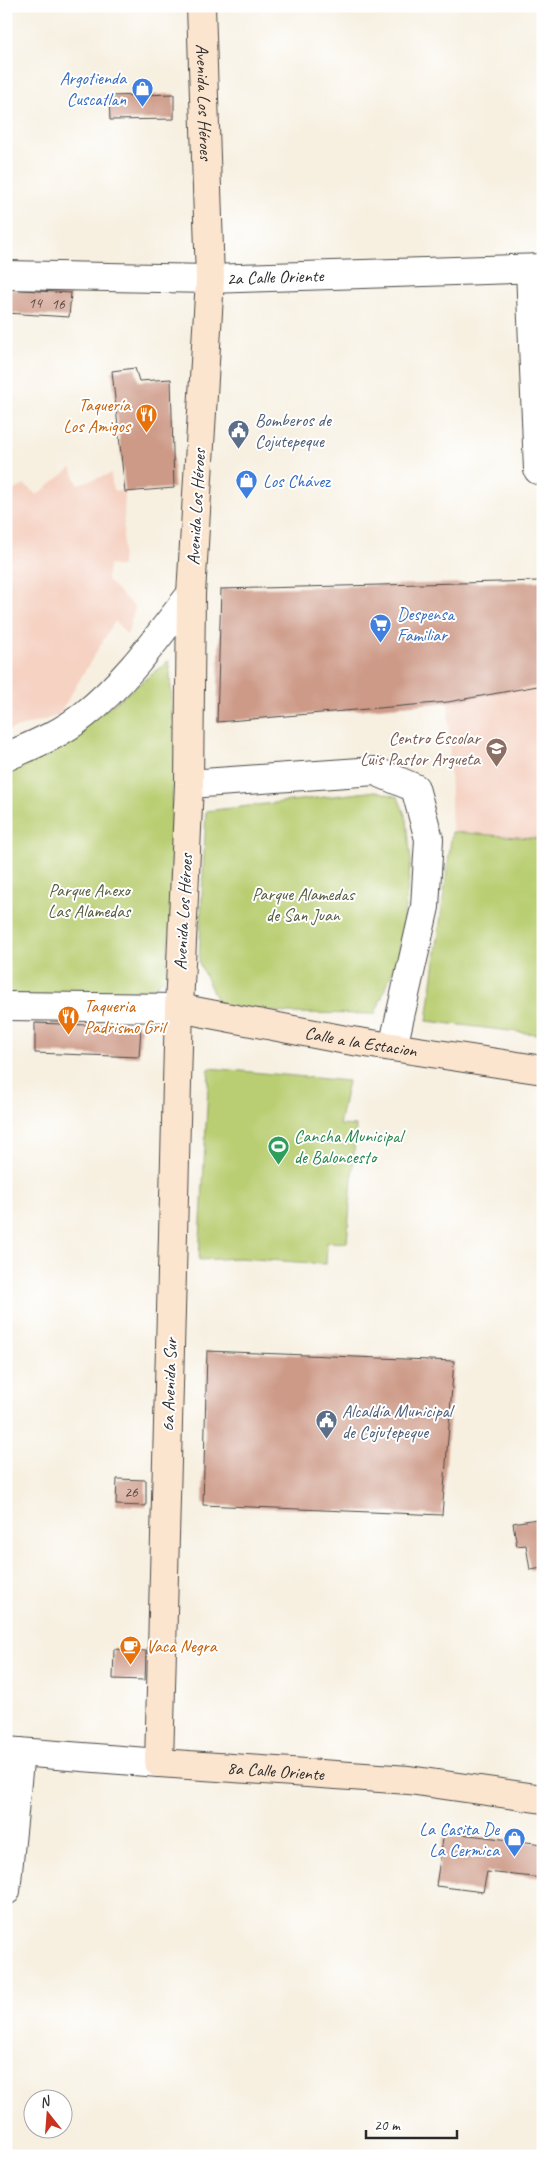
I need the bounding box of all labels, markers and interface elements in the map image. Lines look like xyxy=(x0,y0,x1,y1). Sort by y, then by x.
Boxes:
street label: Avenida Los Héroes xyxy=(191,43,217,162)
place label: Argotienda Cuscatlan xyxy=(60,67,127,110)
shop icon: Argotienda Cuscatlan xyxy=(130,76,154,107)
street label: 2a Calle Oriente xyxy=(226,264,325,289)
house number: 14 xyxy=(28,294,43,313)
house number: 16 xyxy=(51,295,66,314)
place label: Taquería Los Amigos xyxy=(63,394,132,437)
restaurant icon: Taquería Los Amigos xyxy=(134,403,158,434)
place label: Bomberos de Cojutepeque xyxy=(255,409,332,452)
public building icon: Bomberos de Cojutepeque xyxy=(227,418,251,449)
street label: Avenida Los Héroes xyxy=(182,446,210,566)
shop icon: Los Chávez xyxy=(235,469,259,500)
place label: Los Chávez xyxy=(263,470,332,492)
place label: Despensa Familiar xyxy=(397,603,455,646)
supermarket icon: Despensa Familiar xyxy=(369,612,393,643)
place label: Centro Escolar Luis Pastor Argueta xyxy=(360,727,483,770)
school or university icon: Centro Escolar Luis Pastor Argueta xyxy=(484,736,508,767)
street label: Avenida Los Héroes xyxy=(169,851,197,971)
park label: Parque Anexo Las Alamedas xyxy=(48,879,132,922)
park label: Parque Alamedas de San Juan xyxy=(252,883,356,926)
place label: Taqueria Padrismo Gril xyxy=(84,995,168,1038)
restaurant icon: Taqueria Padrismo Gril xyxy=(56,1004,80,1035)
street label: Calle a la Estacion xyxy=(303,1021,419,1062)
place label: Cancha Municipal de Baloncesto xyxy=(294,1125,405,1168)
sports icon: Cancha Municipal de Baloncesto xyxy=(266,1134,290,1165)
street label: 6a Avenida Sur xyxy=(156,1335,182,1432)
place label: Alcaldía Municipal de Cojutepeque xyxy=(342,1400,455,1443)
public building icon: Alcaldía Municipal de Cojutepeque xyxy=(314,1409,338,1440)
house number: 26 xyxy=(124,1483,139,1502)
cafe icon: Vaca Negra xyxy=(118,1634,142,1665)
place label: Vaca Negra xyxy=(146,1635,218,1657)
street label: 8a Calle Oriente xyxy=(226,1757,326,1785)
place label: La Casita De La Cermica xyxy=(419,1818,500,1861)
shop icon: La Casita De La Cermica xyxy=(503,1827,527,1858)
north arrow xyxy=(22,2090,72,2140)
text: N xyxy=(38,2092,53,2111)
scale bar xyxy=(366,2107,458,2139)
text: 20 m xyxy=(374,2116,401,2135)

